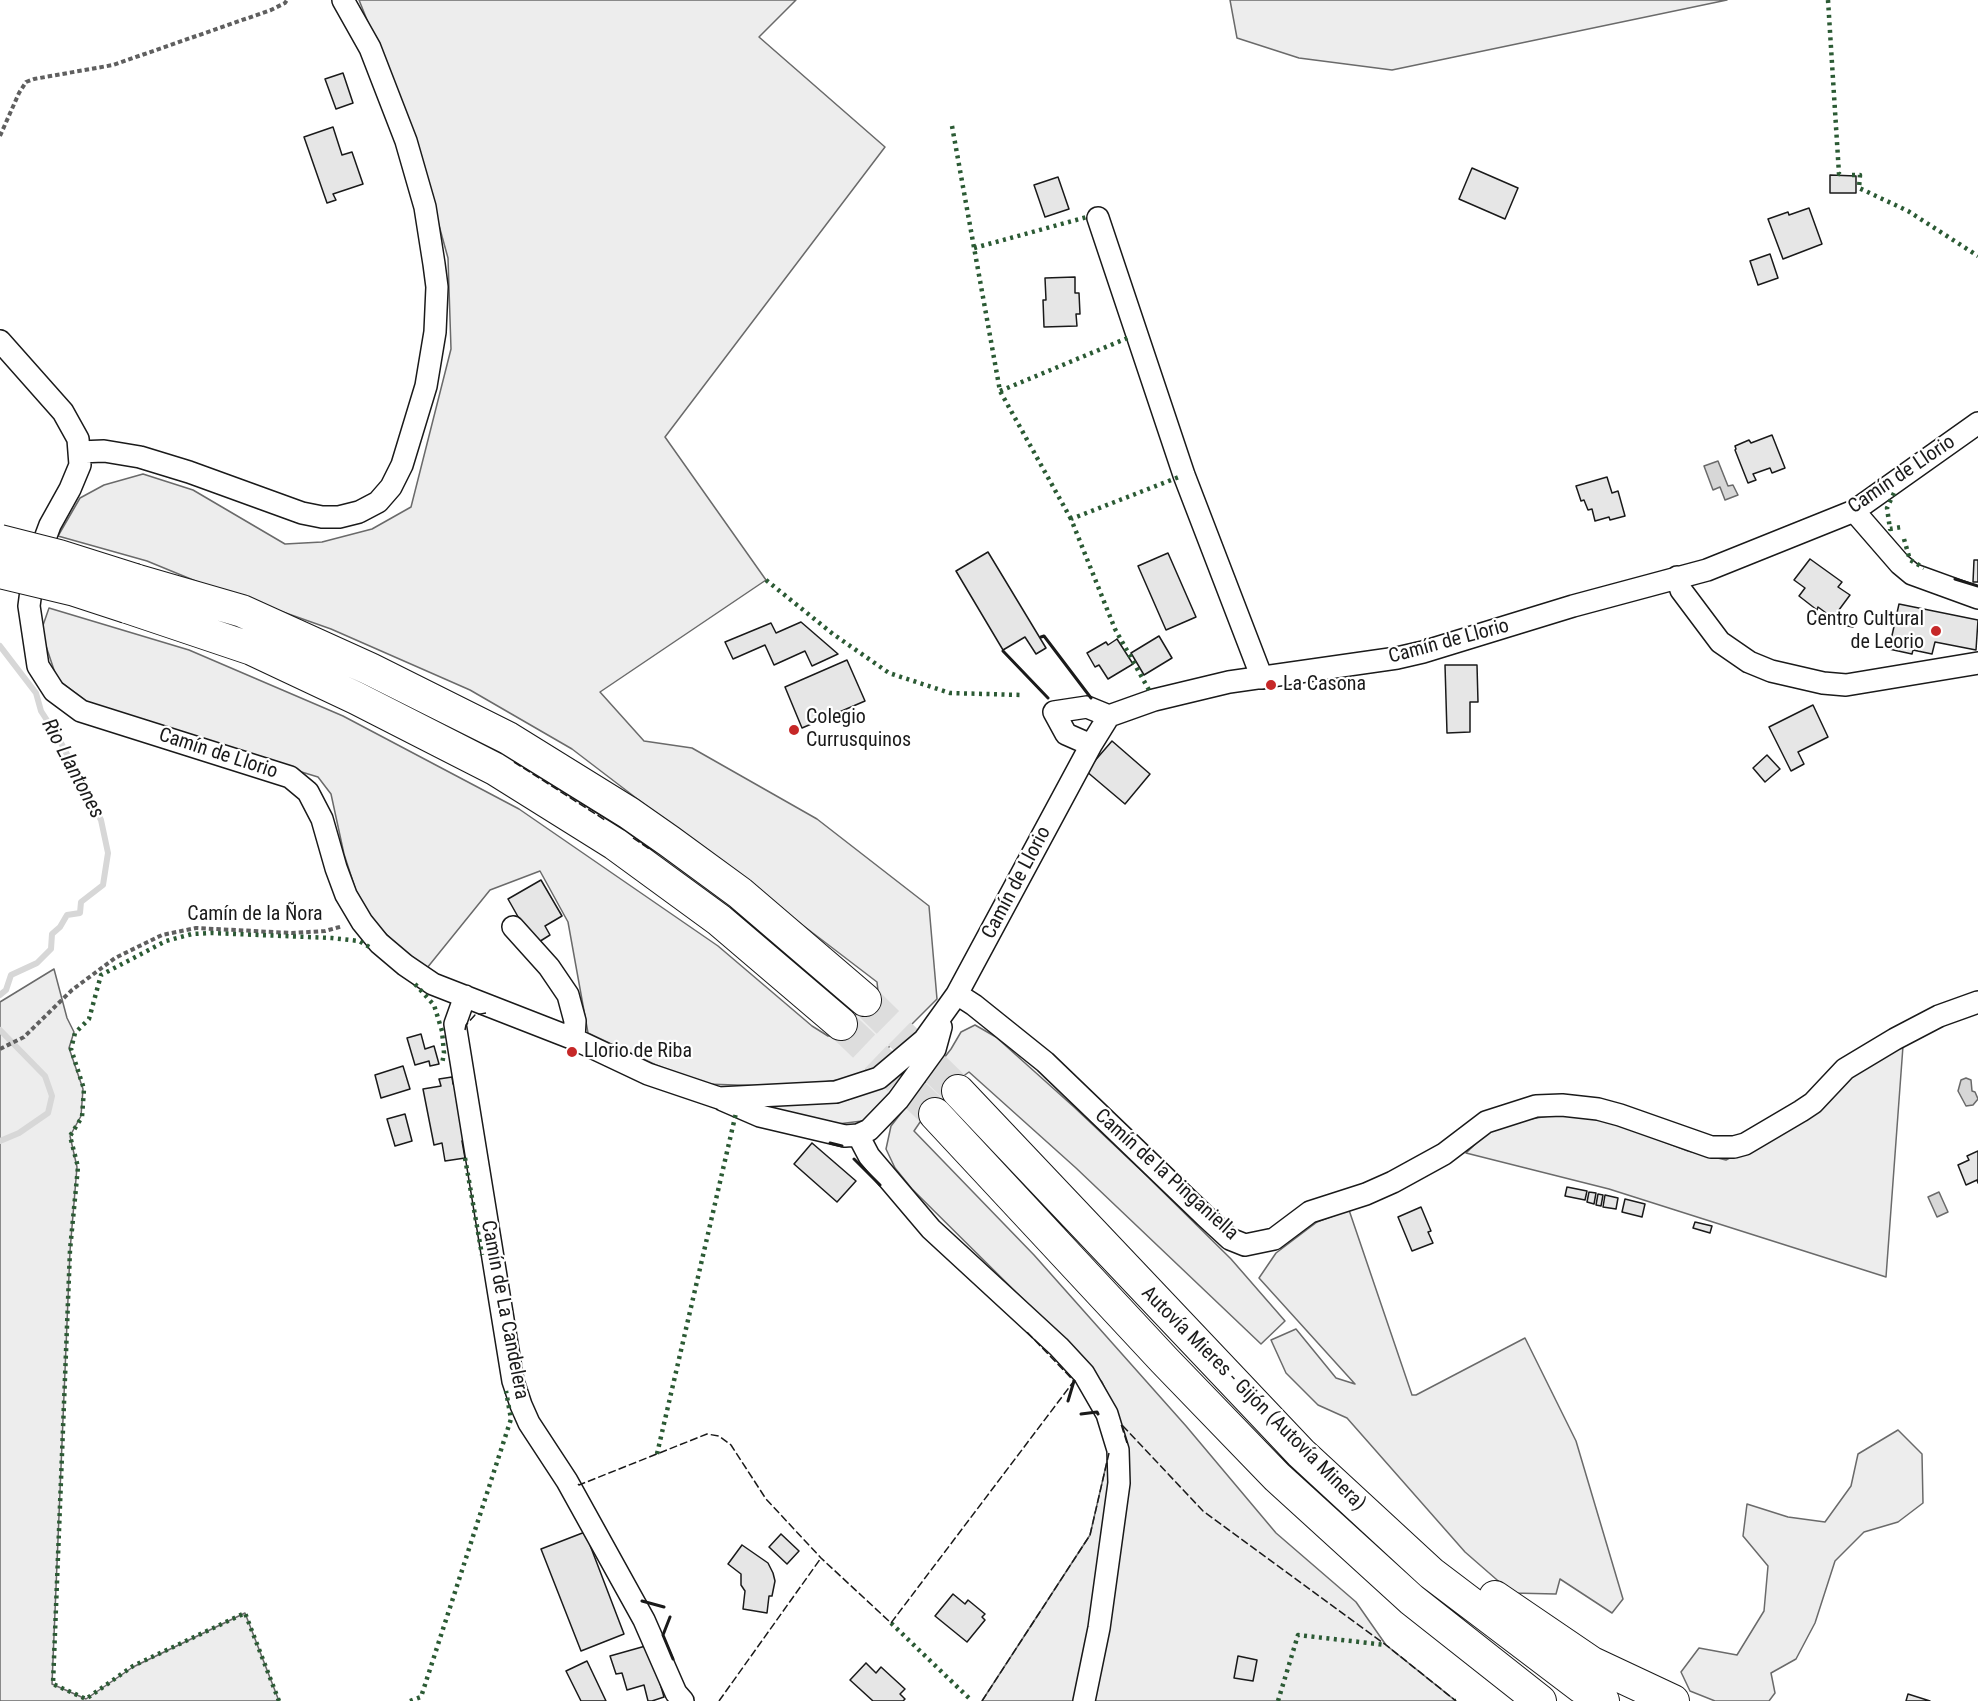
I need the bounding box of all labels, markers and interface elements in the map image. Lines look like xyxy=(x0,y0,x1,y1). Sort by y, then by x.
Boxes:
street label: Camín de Llorio xyxy=(1844,430,1960,520)
place label: Centro Cultural de Leorio xyxy=(1806,608,1924,655)
street label: Camín de Llorio xyxy=(1386,614,1512,670)
marker: Centro Cultural de Leorio xyxy=(1929,624,1943,638)
place label: La Casona xyxy=(1283,673,1366,697)
marker: La Casona xyxy=(1264,678,1278,692)
place label: Colegio Currusquinos xyxy=(806,706,911,753)
water label: Rio Llantones xyxy=(35,715,109,823)
street label: Camín de Llorio xyxy=(155,723,281,785)
marker: Colegio Currusquinos xyxy=(787,723,801,737)
street label: Camín de Llorio xyxy=(977,823,1057,943)
street label: Camín de la Ñora xyxy=(187,903,323,927)
place label: Llorio de Riba xyxy=(584,1040,692,1064)
marker: Llorio de Riba xyxy=(565,1045,579,1059)
street label: Camín de la Pinganiella xyxy=(1089,1104,1243,1246)
street label: Camín de La Candelera xyxy=(475,1219,533,1401)
street label: Autovía Mieres - Gijón (Autovía Minera) xyxy=(1136,1282,1370,1516)

